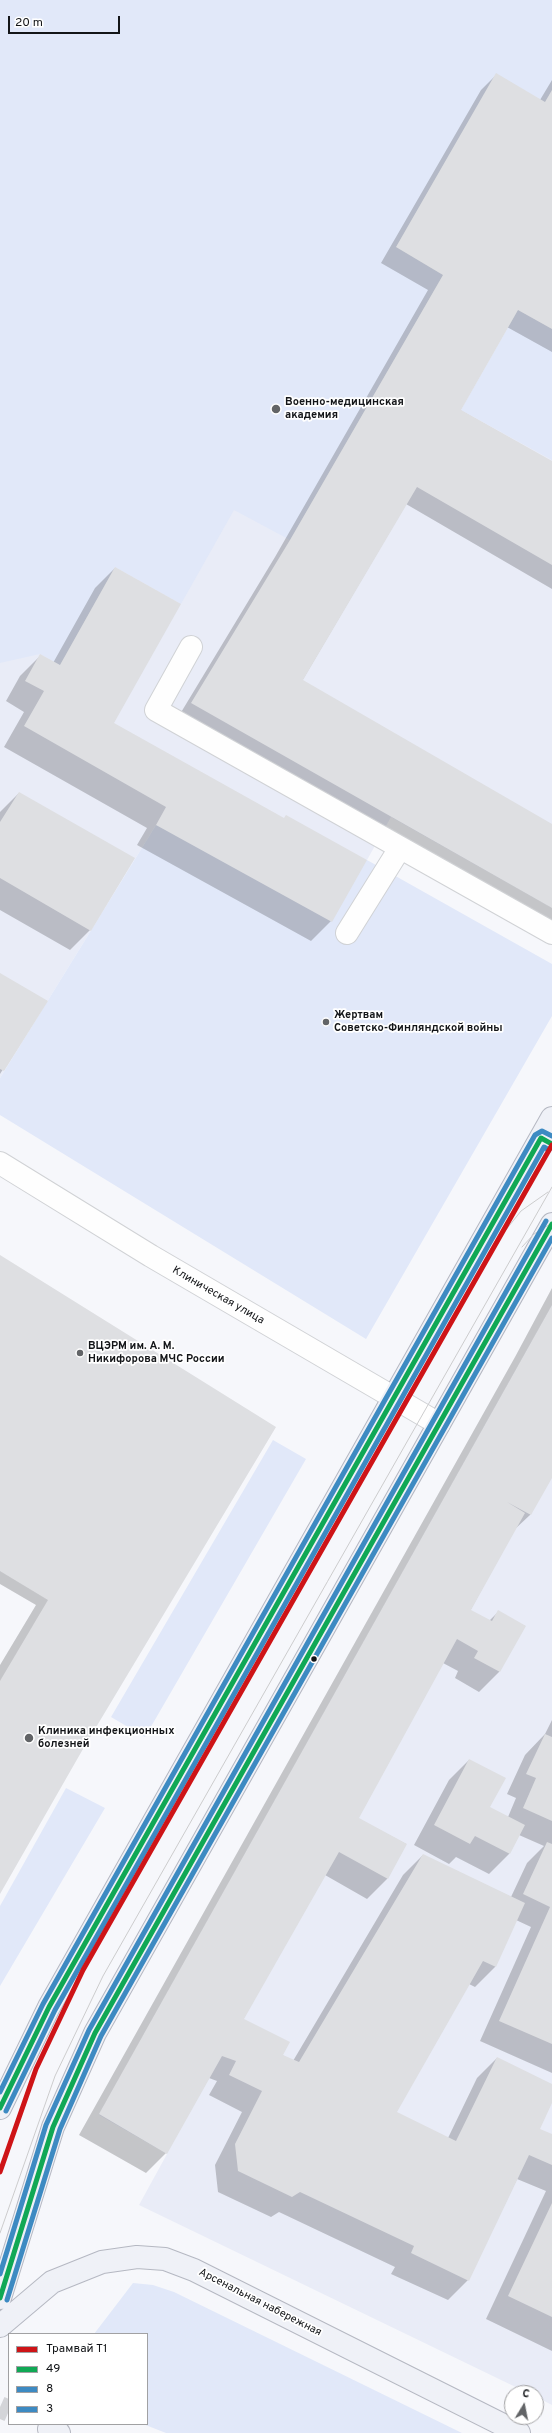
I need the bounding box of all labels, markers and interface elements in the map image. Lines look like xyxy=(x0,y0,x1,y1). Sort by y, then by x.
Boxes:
scale bar xyxy=(10,8,122,34)
text: 20 m xyxy=(15,15,43,31)
place label: Военно-медицинская академия xyxy=(285,396,404,422)
marker: Военно-медицинская академия xyxy=(270,403,282,415)
place label: Жертвам Советско-Финляндской войны xyxy=(334,1009,503,1035)
marker: Жертвам Советско-Финляндской войны xyxy=(321,1017,331,1027)
street label: Клиническая улица xyxy=(170,1264,266,1328)
place label: ВЦЭРМ им. А. М. Никифорова МЧС России xyxy=(88,1340,225,1366)
marker: ВЦЭРМ им. А. М. Никифорова МЧС России xyxy=(75,1348,85,1358)
unlabelled marker xyxy=(309,1654,319,1664)
place label: Клиника инфекционных болезней xyxy=(38,1725,175,1751)
marker: Клиника инфекционных болезней xyxy=(23,1732,35,1744)
street label: Арсенальная набережная xyxy=(196,2266,324,2340)
legend xyxy=(8,2333,148,2425)
text: Трамвай Т1 xyxy=(46,2341,108,2357)
text: 49 xyxy=(46,2361,60,2377)
text: 8 xyxy=(46,2381,53,2397)
north arrow xyxy=(504,2385,544,2425)
text: С xyxy=(521,2387,531,2402)
text: 3 xyxy=(46,2401,53,2417)

